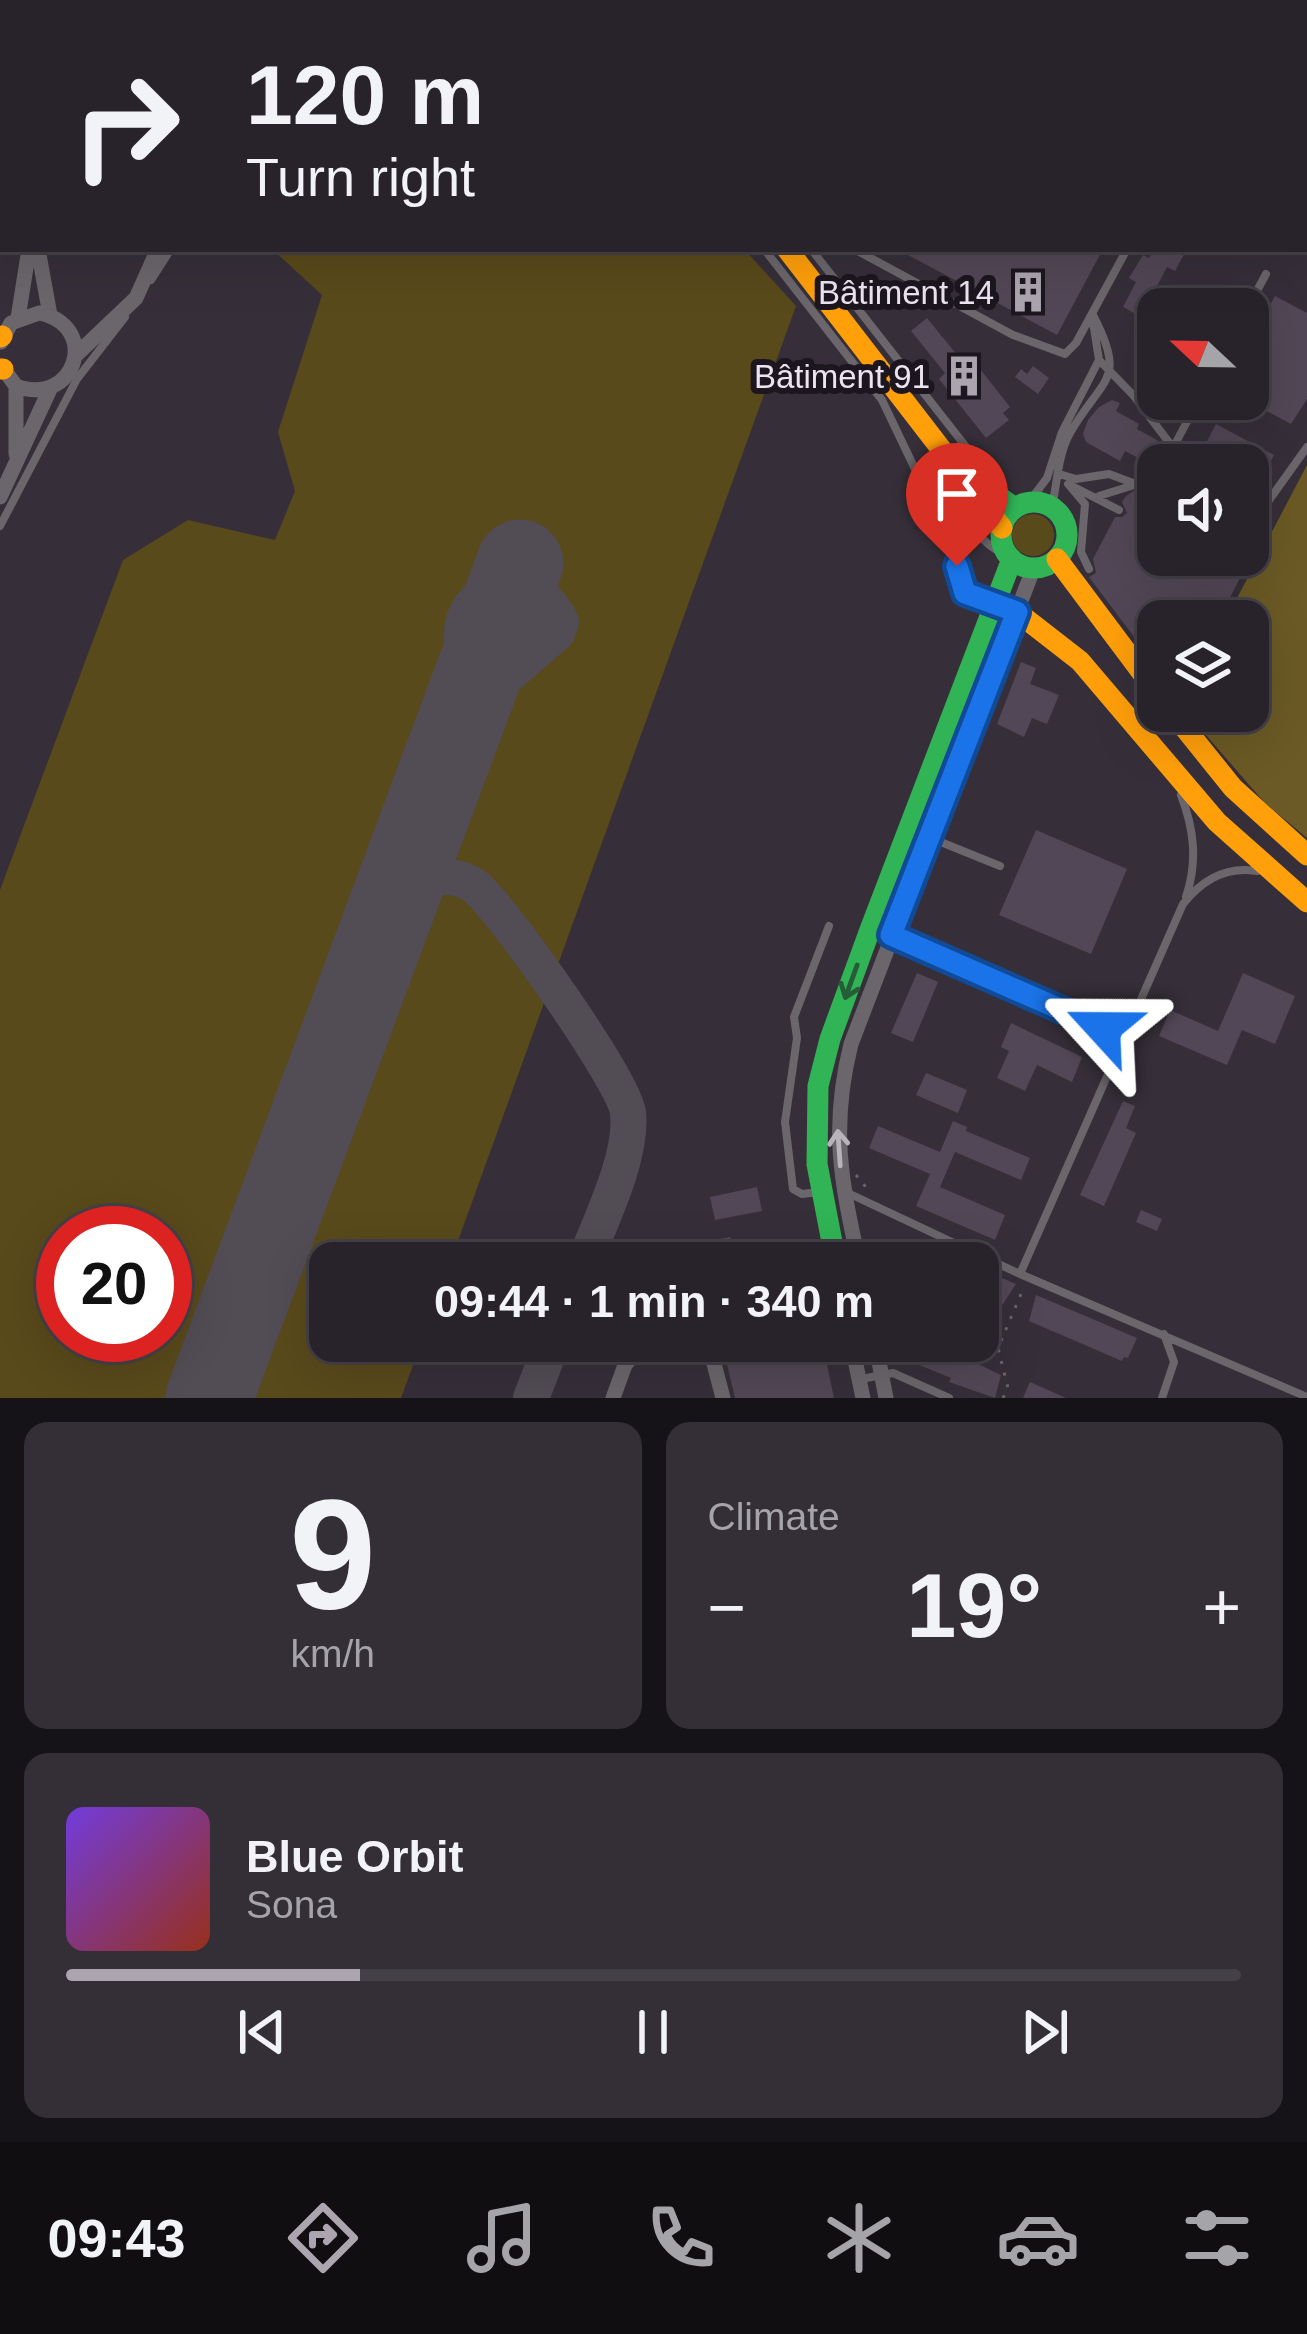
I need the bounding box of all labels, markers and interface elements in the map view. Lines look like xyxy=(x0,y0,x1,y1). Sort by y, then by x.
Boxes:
icon: right xyxy=(48,48,204,204)
text: 120 m xyxy=(246,48,484,142)
text: Turn right xyxy=(246,147,475,207)
building icon: Bâtiment 14 xyxy=(1005,269,1051,315)
place label: Bâtiment 14 xyxy=(818,274,994,311)
north arrow xyxy=(1137,288,1269,420)
map controls xyxy=(1137,288,1269,732)
building icon: Bâtiment 91 xyxy=(941,353,987,399)
place label: Bâtiment 91 xyxy=(754,358,930,395)
pin xyxy=(906,443,1008,566)
button: sound xyxy=(1137,444,1269,576)
icon: arrive xyxy=(924,461,990,527)
button: layers xyxy=(1137,600,1269,732)
one-way arrow xyxy=(839,963,860,1000)
position arrow xyxy=(1040,965,1166,1091)
one-way arrow xyxy=(827,1129,850,1168)
speed limit sign: 20 xyxy=(36,1206,192,1362)
text: 09:44 · 1 min · 340 m xyxy=(434,1276,874,1327)
text: 9 xyxy=(289,1467,376,1641)
text: Climate xyxy=(708,1495,840,1538)
text: 19° xyxy=(906,1556,1042,1656)
text: − xyxy=(708,1570,746,1644)
text: + xyxy=(1202,1570,1241,1644)
text: km/h xyxy=(290,1632,375,1675)
text: Blue Orbit xyxy=(246,1831,464,1882)
text: Sona xyxy=(246,1883,337,1926)
icon: previous xyxy=(229,1999,295,2065)
icon: pause xyxy=(620,1999,686,2065)
icon: next xyxy=(1012,1999,1078,2065)
icon: directions xyxy=(281,2196,365,2280)
icon: music xyxy=(460,2196,544,2280)
icon: phone xyxy=(639,2196,723,2280)
icon: climate xyxy=(817,2196,901,2280)
icon: car xyxy=(996,2196,1080,2280)
icon: filters xyxy=(1175,2196,1259,2280)
text: 09:43 xyxy=(47,2208,186,2268)

